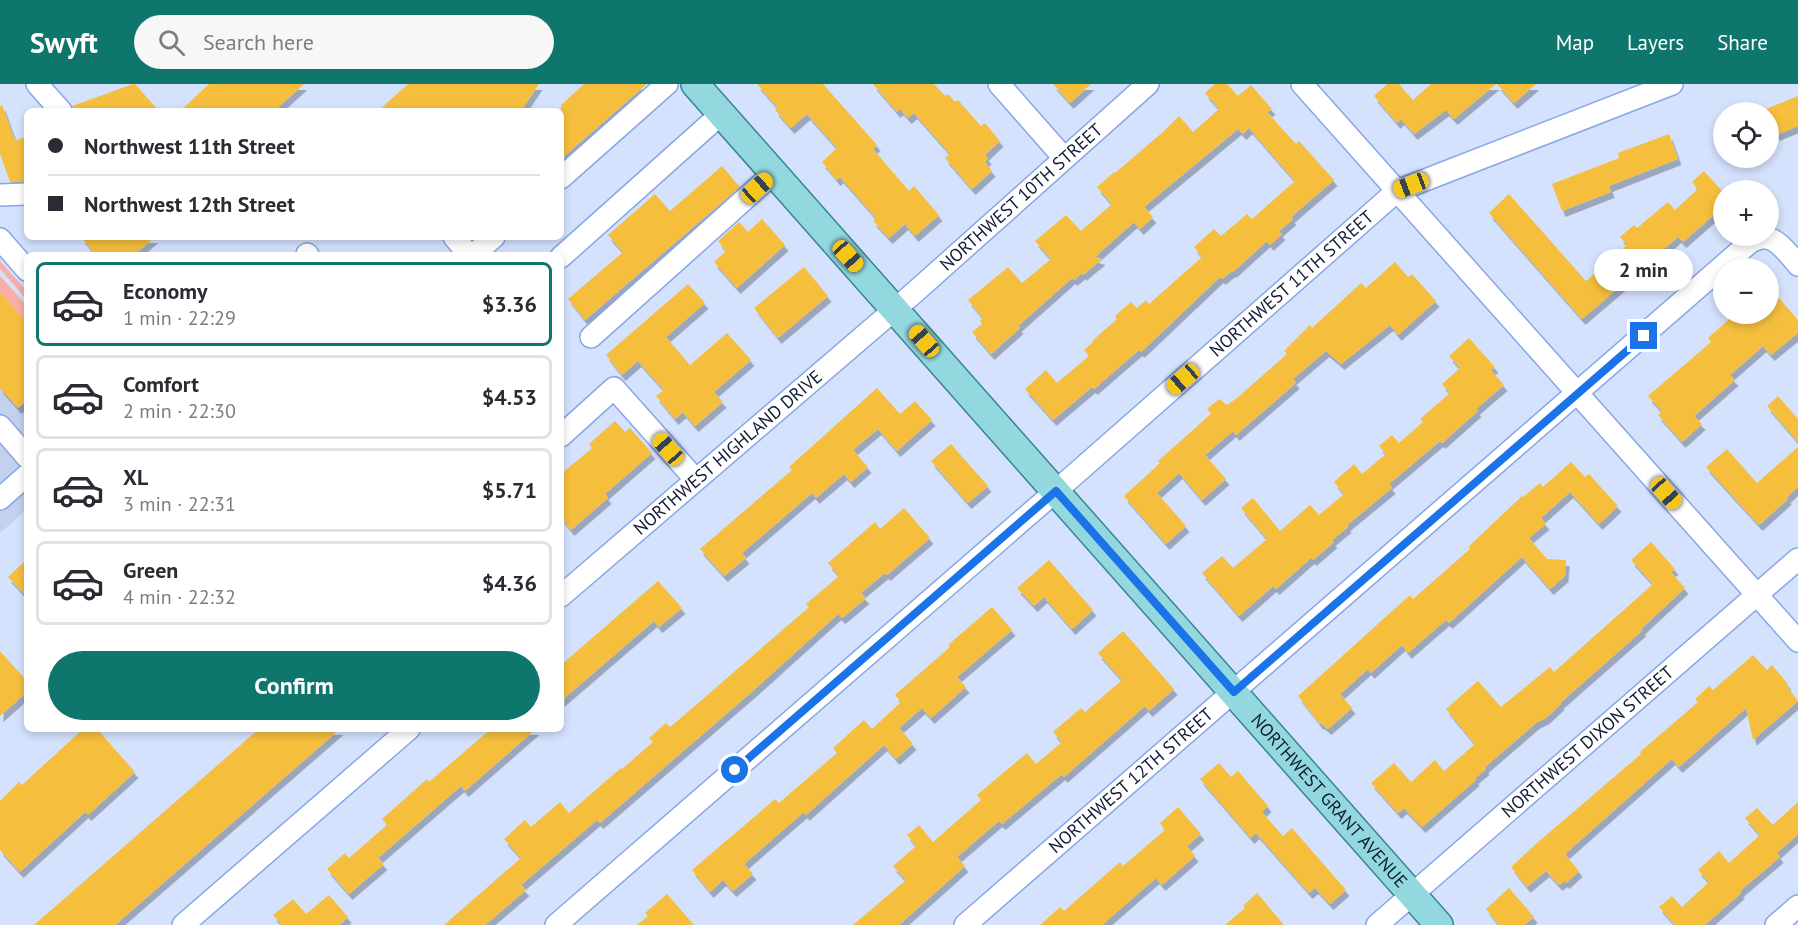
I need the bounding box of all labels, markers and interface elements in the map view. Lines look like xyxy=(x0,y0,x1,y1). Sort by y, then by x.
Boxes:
search box xyxy=(134,15,554,69)
text: Swyft xyxy=(30,24,98,61)
icon: search xyxy=(155,26,188,59)
text: Search here xyxy=(203,28,314,56)
text: Map xyxy=(1556,29,1594,56)
text: Layers xyxy=(1627,29,1684,56)
text: Share xyxy=(1717,29,1768,56)
map controls xyxy=(1713,102,1779,324)
button: locate xyxy=(1713,102,1779,168)
street label: NORTHWEST 10TH STREET xyxy=(935,118,1107,275)
text: Northwest 11th Street xyxy=(84,132,295,160)
car xyxy=(738,169,776,207)
car xyxy=(1391,170,1431,200)
button: + xyxy=(1713,180,1779,246)
text: Northwest 12th Street xyxy=(84,190,295,218)
street label: NORTHWEST 11TH STREET xyxy=(1205,205,1378,361)
car xyxy=(829,237,867,275)
callout: 2 min xyxy=(1594,249,1694,291)
text: 2 min xyxy=(1619,257,1668,283)
button: − xyxy=(1713,258,1779,324)
icon: car xyxy=(51,277,105,331)
text: Economy xyxy=(123,277,207,305)
text: $3.36 xyxy=(482,290,537,318)
text: 1 min · 22:29 xyxy=(123,305,236,331)
car xyxy=(905,322,943,360)
route end xyxy=(1630,322,1657,349)
car xyxy=(1164,360,1202,398)
street label: NORTHWEST HIGHLAND DRIVE xyxy=(629,365,827,540)
icon: car xyxy=(51,370,105,424)
text: Comfort xyxy=(123,370,199,398)
text: $4.53 xyxy=(482,383,537,411)
text: 2 min · 22:30 xyxy=(123,398,236,424)
car xyxy=(649,430,687,468)
icon: car xyxy=(51,463,105,517)
text: XL xyxy=(123,463,148,491)
car xyxy=(1647,474,1685,512)
text: $5.71 xyxy=(482,476,537,504)
text: 3 min · 22:31 xyxy=(123,491,236,517)
icon: car xyxy=(51,556,105,610)
text: Green xyxy=(123,556,178,584)
text: $4.36 xyxy=(482,569,537,597)
text: 4 min · 22:32 xyxy=(123,584,236,610)
button: Confirm xyxy=(48,651,540,720)
street label: NORTHWEST DIXON STREET xyxy=(1496,661,1678,823)
street label: NORTHWEST 12TH STREET xyxy=(1044,702,1218,858)
street label: NORTHWEST GRANT AVENUE xyxy=(1246,709,1413,892)
route start xyxy=(721,756,748,783)

